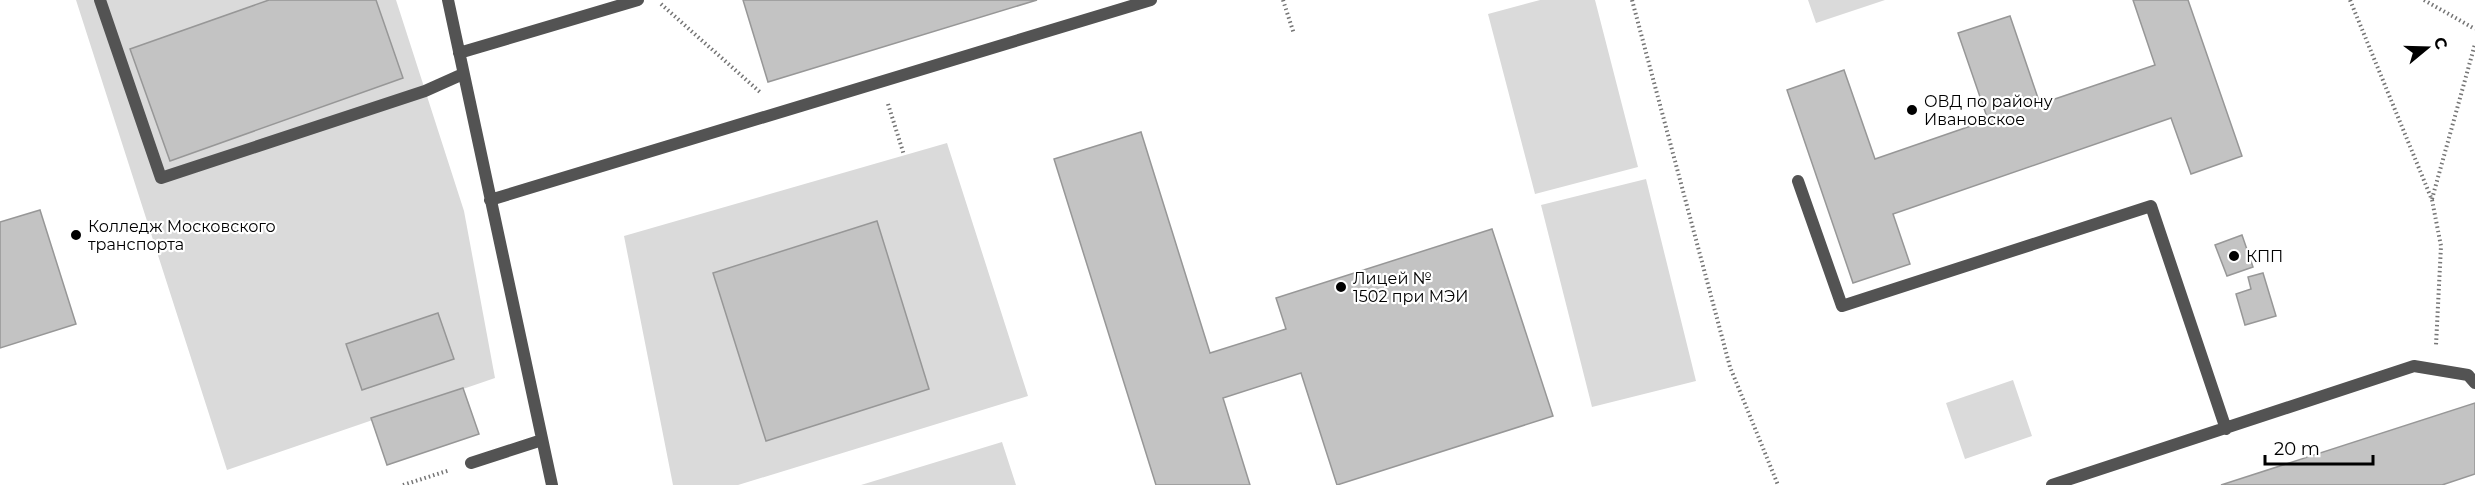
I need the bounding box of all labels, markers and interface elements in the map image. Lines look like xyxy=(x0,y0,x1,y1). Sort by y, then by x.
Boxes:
north arrow xyxy=(2397,18,2457,78)
text: С xyxy=(2430,35,2452,52)
place label: ОВД по району Ивановское xyxy=(1924,92,2053,129)
marker: ОВД по району Ивановское xyxy=(1905,103,1919,117)
place label: Колледж Московского транспорта xyxy=(88,217,276,254)
marker: Колледж Московского транспорта xyxy=(69,228,83,242)
place label: КПП xyxy=(2246,247,2283,266)
marker: КПП xyxy=(2227,249,2241,263)
place label: Лицей № 1502 при МЭИ xyxy=(1353,269,1469,306)
marker: Лицей № 1502 при МЭИ xyxy=(1334,280,1348,294)
scale bar xyxy=(2265,428,2373,466)
text: 20 m xyxy=(2274,438,2320,460)

